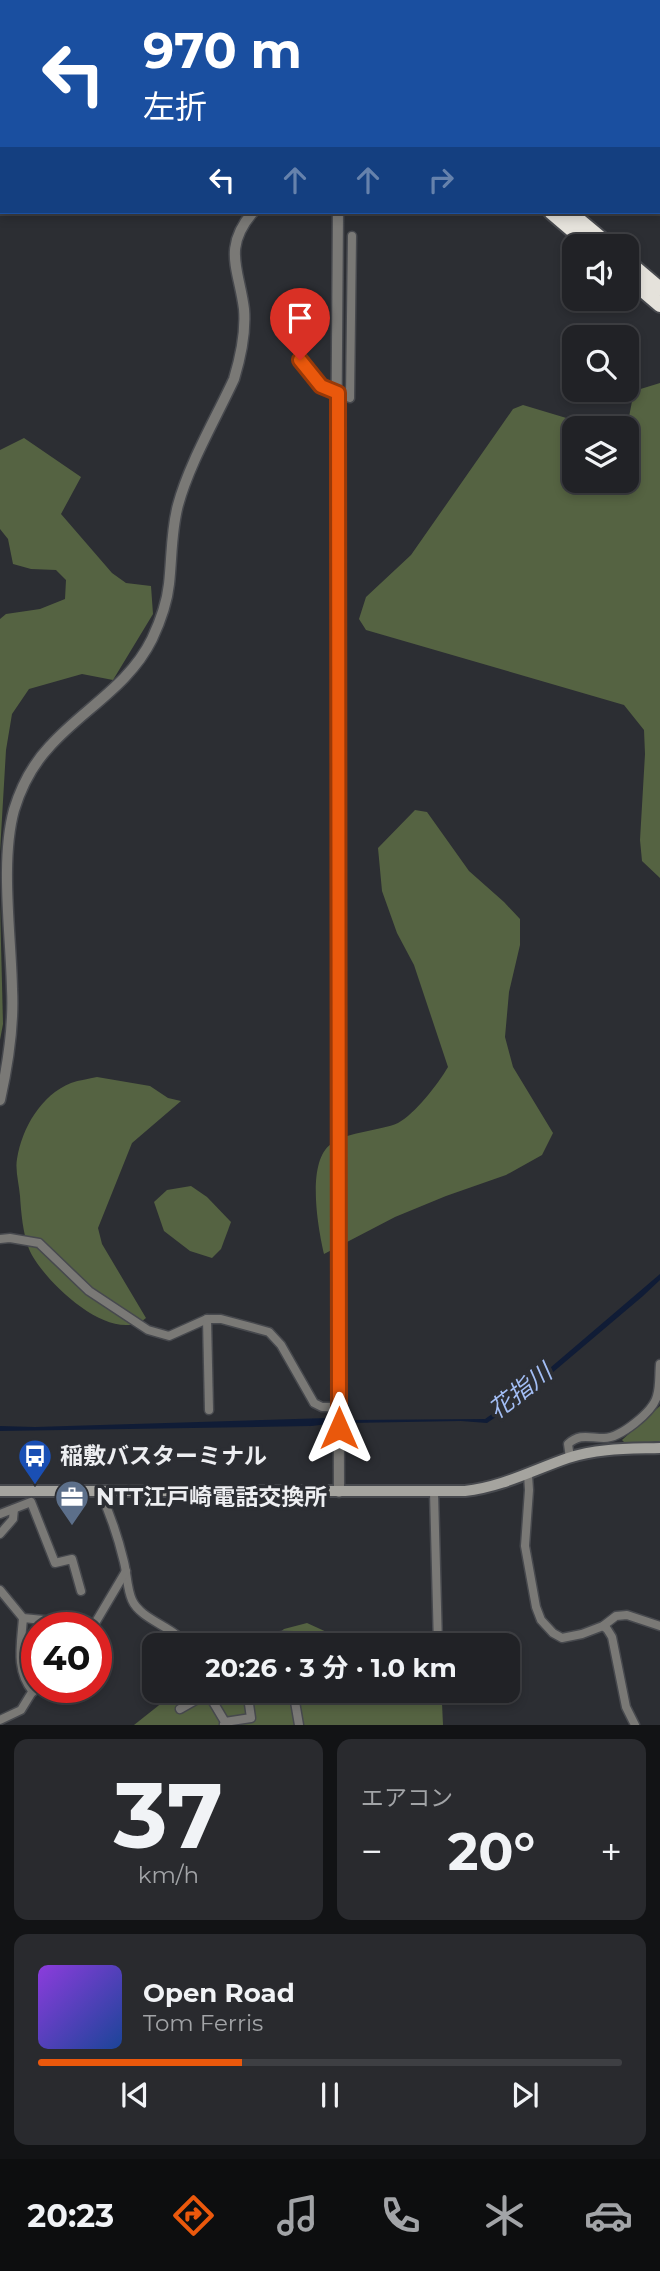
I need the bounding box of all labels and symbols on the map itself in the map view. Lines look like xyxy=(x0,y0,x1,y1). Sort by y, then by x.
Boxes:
pin xyxy=(270,288,330,360)
water label: 花指川 xyxy=(483,1356,560,1425)
position arrow xyxy=(302,1391,376,1465)
bus stop icon: 稲敷バスターミナル xyxy=(16,1437,54,1486)
place label: 稲敷バスターミナル xyxy=(60,1442,267,1470)
office icon: NTT江戸崎電話交換所 xyxy=(53,1478,91,1527)
place label: NTT江戸崎電話交換所 xyxy=(96,1483,327,1511)
speed limit sign: 40 xyxy=(21,1612,112,1703)

